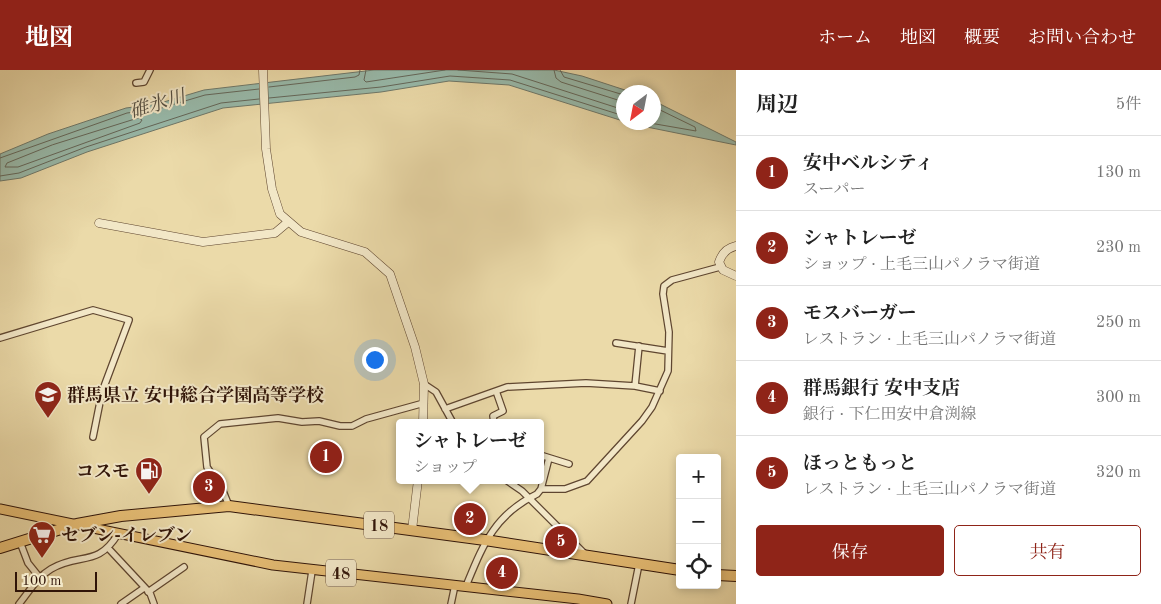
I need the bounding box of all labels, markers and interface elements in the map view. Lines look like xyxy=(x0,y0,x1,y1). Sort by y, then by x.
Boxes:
text: 地図 xyxy=(25,27,73,51)
text: ホーム xyxy=(818,29,872,47)
text: 地図 xyxy=(900,29,936,47)
text: 概要 xyxy=(964,29,1000,47)
text: お問い合わせ xyxy=(1028,29,1136,47)
water label: 碓氷川 xyxy=(127,85,190,123)
north arrow xyxy=(616,85,661,130)
text: 周辺 xyxy=(756,95,798,116)
text: 5件 xyxy=(1116,97,1141,113)
text: 安中ベルシティ xyxy=(803,155,934,174)
text: 1 xyxy=(767,165,777,181)
text: 130 m xyxy=(1096,165,1141,181)
text: スーパー xyxy=(803,182,865,198)
text: シャトレーゼ xyxy=(803,230,916,249)
text: 2 xyxy=(767,240,777,256)
text: 230 m xyxy=(1096,240,1141,256)
text: ショップ · 上毛三山パノラマ街道 xyxy=(803,257,1040,273)
text: モスバーガー xyxy=(803,305,917,324)
text: 3 xyxy=(767,315,777,331)
text: 250 m xyxy=(1096,315,1141,331)
text: レストラン · 上毛三山パノラマ街道 xyxy=(803,332,1056,348)
your location xyxy=(362,347,388,373)
school or university icon: 群馬県立 安中総合学園高等学校 xyxy=(33,380,63,419)
text: 群馬銀行 安中支店 xyxy=(803,380,960,399)
place label: 群馬県立 安中総合学園高等学校 xyxy=(67,385,324,405)
text: 4 xyxy=(767,390,777,406)
text: 300 m xyxy=(1096,390,1141,406)
text: 銀行 · 下仁田安中倉渕線 xyxy=(803,407,976,423)
popup xyxy=(396,419,544,484)
text: シャトレーゼ xyxy=(413,433,527,452)
pin: 1 xyxy=(310,438,342,476)
map controls xyxy=(676,454,721,589)
button: + xyxy=(676,454,721,499)
text: ほっともっと xyxy=(803,455,917,474)
fuel station icon: コスモ xyxy=(134,456,164,495)
text: ショップ xyxy=(413,460,477,476)
place label: コスモ xyxy=(76,463,130,481)
text: 5 xyxy=(767,465,777,481)
text: 320 m xyxy=(1096,465,1141,481)
pin: 3 xyxy=(193,468,225,506)
text: レストラン · 上毛三山パノラマ街道 xyxy=(803,482,1056,498)
button: − xyxy=(676,499,721,544)
pin: 2 xyxy=(454,500,486,538)
road number: 18 xyxy=(364,512,394,538)
supermarket icon: セブン-イレブン xyxy=(27,520,57,559)
pin: 5 xyxy=(545,523,577,561)
place label: セブン-イレブン xyxy=(61,525,192,545)
button: 保存 xyxy=(756,525,944,576)
button: 共有 xyxy=(954,525,1141,576)
button: locate xyxy=(676,544,721,589)
pin: 4 xyxy=(486,554,518,592)
road number: 48 xyxy=(326,559,356,586)
scale bar xyxy=(15,569,98,592)
text: 100 m xyxy=(22,574,61,588)

